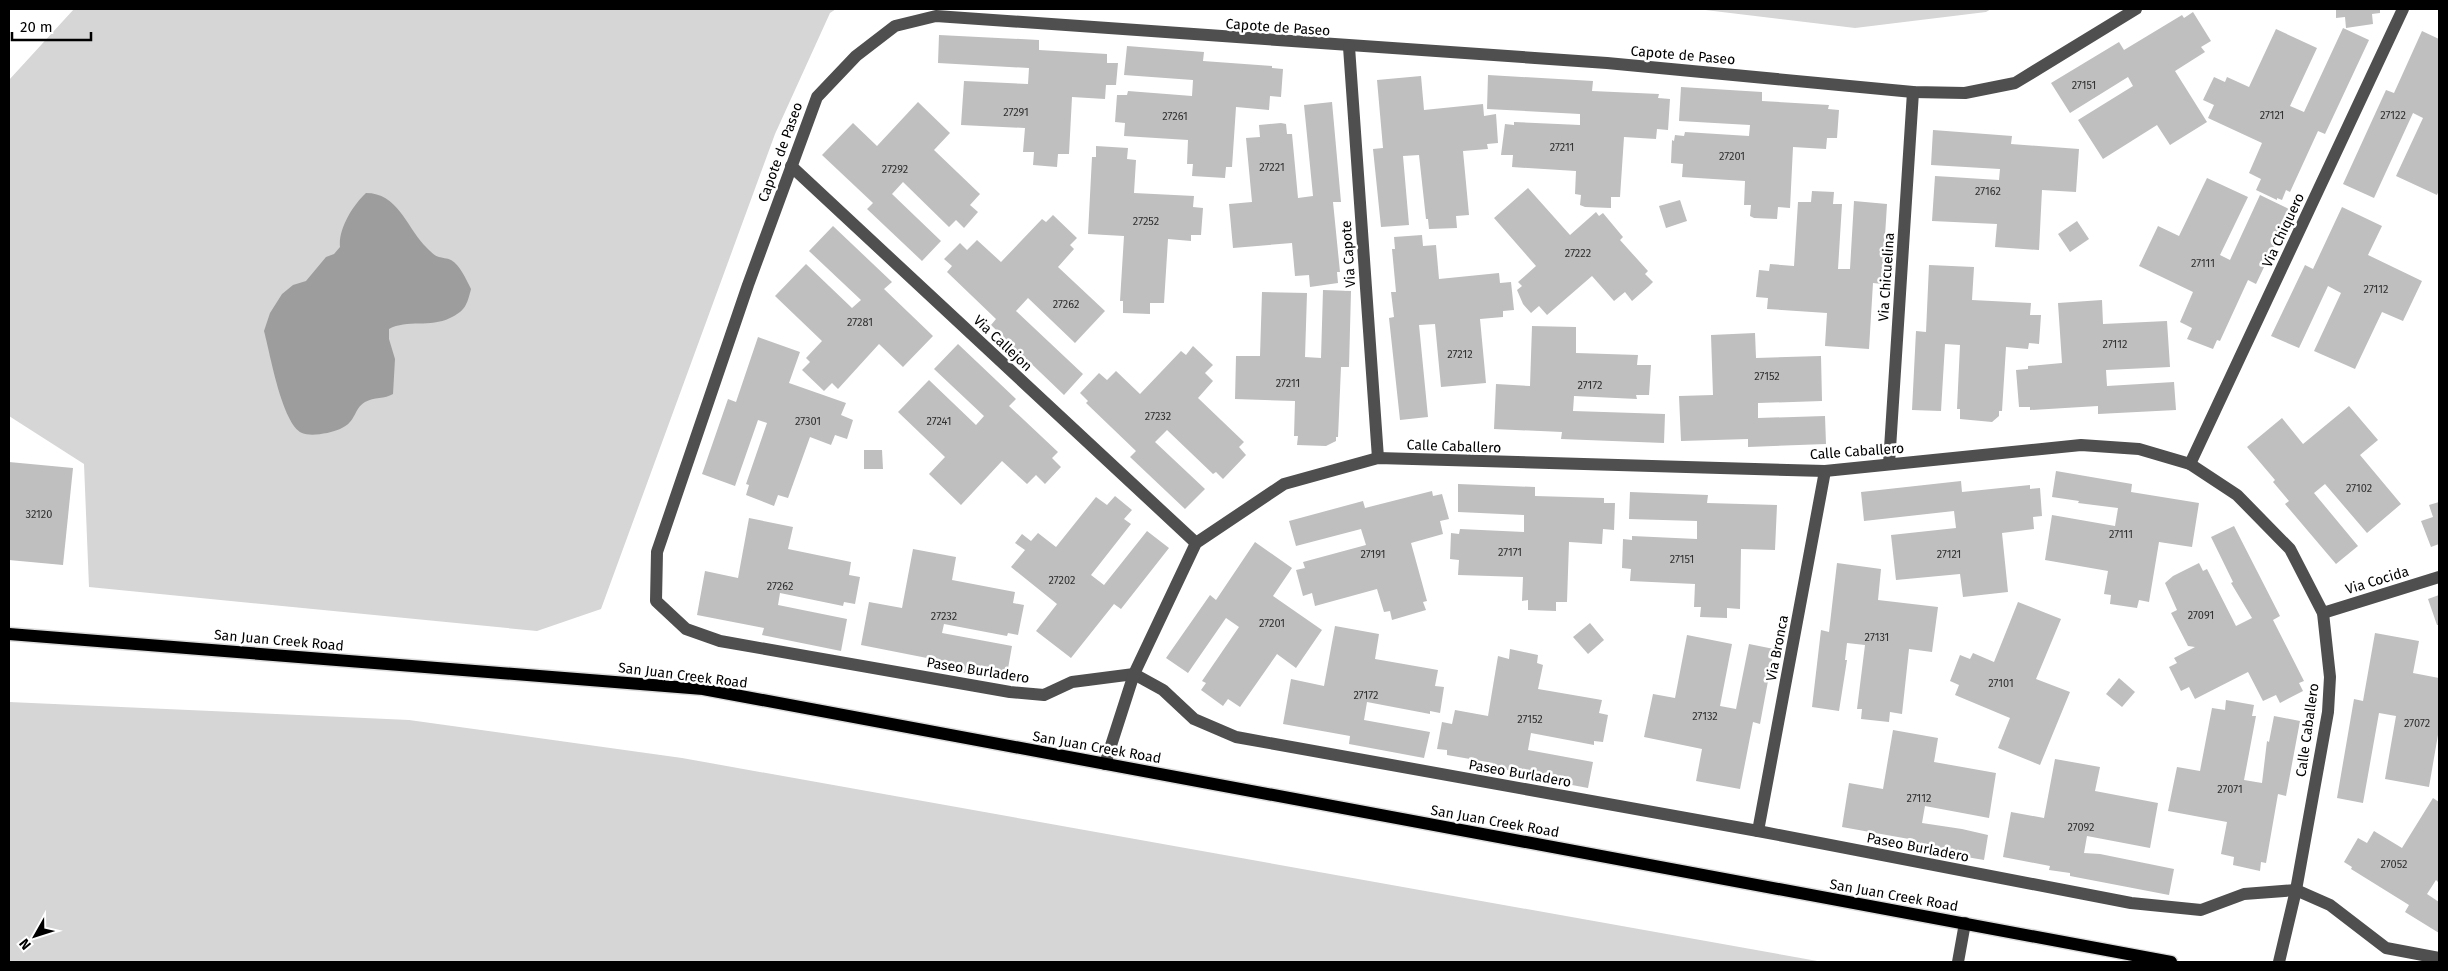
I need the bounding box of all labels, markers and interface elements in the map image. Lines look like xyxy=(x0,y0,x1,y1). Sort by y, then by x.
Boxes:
scale bar xyxy=(12,10,91,42)
street label: Capote de Paseo xyxy=(1225,15,1331,40)
text: 20 m xyxy=(20,18,53,36)
street label: Capote de Paseo xyxy=(1630,42,1736,69)
house number: 27151 xyxy=(2072,79,2096,92)
street label: Capote de Paseo xyxy=(755,100,806,204)
house number: 27291 xyxy=(1003,106,1029,119)
house number: 27121 xyxy=(2260,109,2284,122)
house number: 27122 xyxy=(2380,109,2406,122)
house number: 27261 xyxy=(1162,110,1188,123)
house number: 27211 xyxy=(1550,141,1574,154)
house number: 27201 xyxy=(1719,150,1745,163)
house number: 27221 xyxy=(1259,161,1285,174)
house number: 27292 xyxy=(882,163,908,176)
house number: 27162 xyxy=(1975,185,2001,198)
street label: Via Chiquero xyxy=(2259,190,2308,270)
house number: 27252 xyxy=(1133,215,1159,228)
street label: Via Capote xyxy=(1338,220,1359,288)
street label: Via Chicuelina xyxy=(1875,232,1898,322)
house number: 27222 xyxy=(1565,247,1591,260)
house number: 27111 xyxy=(2191,257,2215,270)
house number: 27112 xyxy=(2364,283,2388,296)
house number: 27262 xyxy=(1053,298,1079,311)
street label: Via Callejon xyxy=(970,312,1036,375)
house number: 27281 xyxy=(847,316,873,329)
house number: 27112 xyxy=(2103,338,2127,351)
house number: 27212 xyxy=(1447,348,1473,361)
house number: 27152 xyxy=(1754,370,1780,383)
house number: 27211 xyxy=(1276,377,1300,390)
house number: 27172 xyxy=(1578,379,1602,392)
house number: 27232 xyxy=(1145,410,1171,423)
house number: 27301 xyxy=(795,415,821,428)
house number: 27241 xyxy=(926,415,952,428)
street label: Calle Caballero xyxy=(1406,436,1502,457)
street label: Calle Caballero xyxy=(1809,440,1905,463)
house number: 27102 xyxy=(2346,482,2372,495)
house number: 32120 xyxy=(26,508,52,521)
house number: 27111 xyxy=(2109,528,2133,541)
house number: 27171 xyxy=(1498,546,1522,559)
house number: 27191 xyxy=(1360,548,1386,561)
house number: 27121 xyxy=(1937,548,1961,561)
house number: 27151 xyxy=(1670,553,1694,566)
street label: Via Cocida xyxy=(2343,563,2411,598)
house number: 27202 xyxy=(1049,574,1075,587)
house number: 27262 xyxy=(767,580,793,593)
house number: 27091 xyxy=(2188,609,2214,622)
house number: 27232 xyxy=(931,610,957,623)
street label: Via Bronca xyxy=(1763,614,1792,683)
house number: 27201 xyxy=(1259,617,1285,630)
street label: San Juan Creek Road xyxy=(213,626,345,655)
house number: 27131 xyxy=(1865,631,1889,644)
street label: Paseo Burladero xyxy=(925,654,1031,687)
street label: San Juan Creek Road xyxy=(617,659,749,692)
house number: 27101 xyxy=(1988,677,2014,690)
street label: Calle Caballero xyxy=(2292,682,2322,778)
house number: 27172 xyxy=(1354,689,1378,702)
house number: 27132 xyxy=(1692,710,1718,723)
house number: 27152 xyxy=(1517,713,1543,726)
house number: 27072 xyxy=(2404,717,2430,730)
street label: San Juan Creek Road xyxy=(1031,728,1162,767)
street label: Paseo Burladero xyxy=(1467,756,1572,791)
house number: 27071 xyxy=(2217,783,2243,796)
house number: 27112 xyxy=(1907,792,1931,805)
street label: San Juan Creek Road xyxy=(1429,802,1560,841)
house number: 27092 xyxy=(2067,821,2095,834)
street label: Paseo Burladero xyxy=(1865,829,1970,866)
house number: 27052 xyxy=(2380,858,2408,871)
street label: San Juan Creek Road xyxy=(1828,876,1959,915)
north arrow xyxy=(10,911,60,961)
text: N xyxy=(16,935,35,953)

